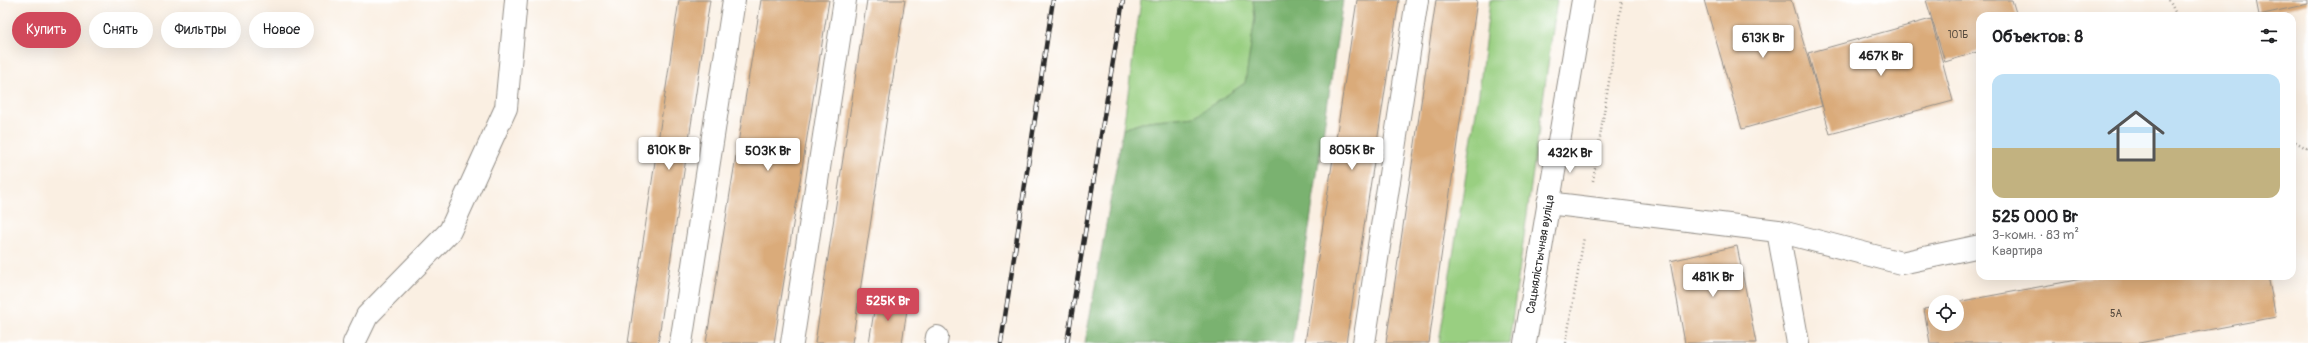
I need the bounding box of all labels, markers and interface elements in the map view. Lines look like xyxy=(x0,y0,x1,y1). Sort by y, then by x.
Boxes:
chip: Купить xyxy=(12,12,81,48)
chip: Снять xyxy=(89,12,153,48)
chip: Фильтры xyxy=(161,12,241,48)
chip: Новое xyxy=(249,12,314,48)
pin: 613K Br xyxy=(1726,25,1800,59)
icon: filters xyxy=(2258,25,2280,47)
text: Объектов: 8 xyxy=(1992,26,2083,47)
house number: 101Б xyxy=(1948,29,1968,41)
text: 613K Br xyxy=(1742,30,1784,46)
pin: 467K Br xyxy=(1844,43,1918,77)
text: 467K Br xyxy=(1859,48,1903,64)
icon: home xyxy=(2100,100,2172,172)
pin: 810K Br xyxy=(632,137,706,171)
pin: 805K Br xyxy=(1315,137,1389,171)
pin: 503K Br xyxy=(731,138,805,172)
pin: 432K Br xyxy=(1533,140,1607,174)
text: 810K Br xyxy=(647,142,691,158)
text: 805K Br xyxy=(1329,142,1375,158)
text: 503K Br xyxy=(745,143,791,159)
text: 432K Br xyxy=(1548,145,1592,161)
street label: Сацыялістычная вуліца xyxy=(1523,193,1558,315)
text: 525 000 Br xyxy=(1992,206,2078,227)
text: 3-комн. · 83 m² xyxy=(1992,227,2079,243)
text: Квартира xyxy=(1992,243,2043,259)
pin: 481K Br xyxy=(1676,264,1750,298)
text: 481K Br xyxy=(1692,269,1734,285)
pin: 525K Br xyxy=(851,288,925,322)
text: 525K Br xyxy=(866,293,910,309)
map controls xyxy=(1928,295,1964,331)
button: locate xyxy=(1928,295,1964,331)
house number: 5А xyxy=(2110,308,2122,320)

